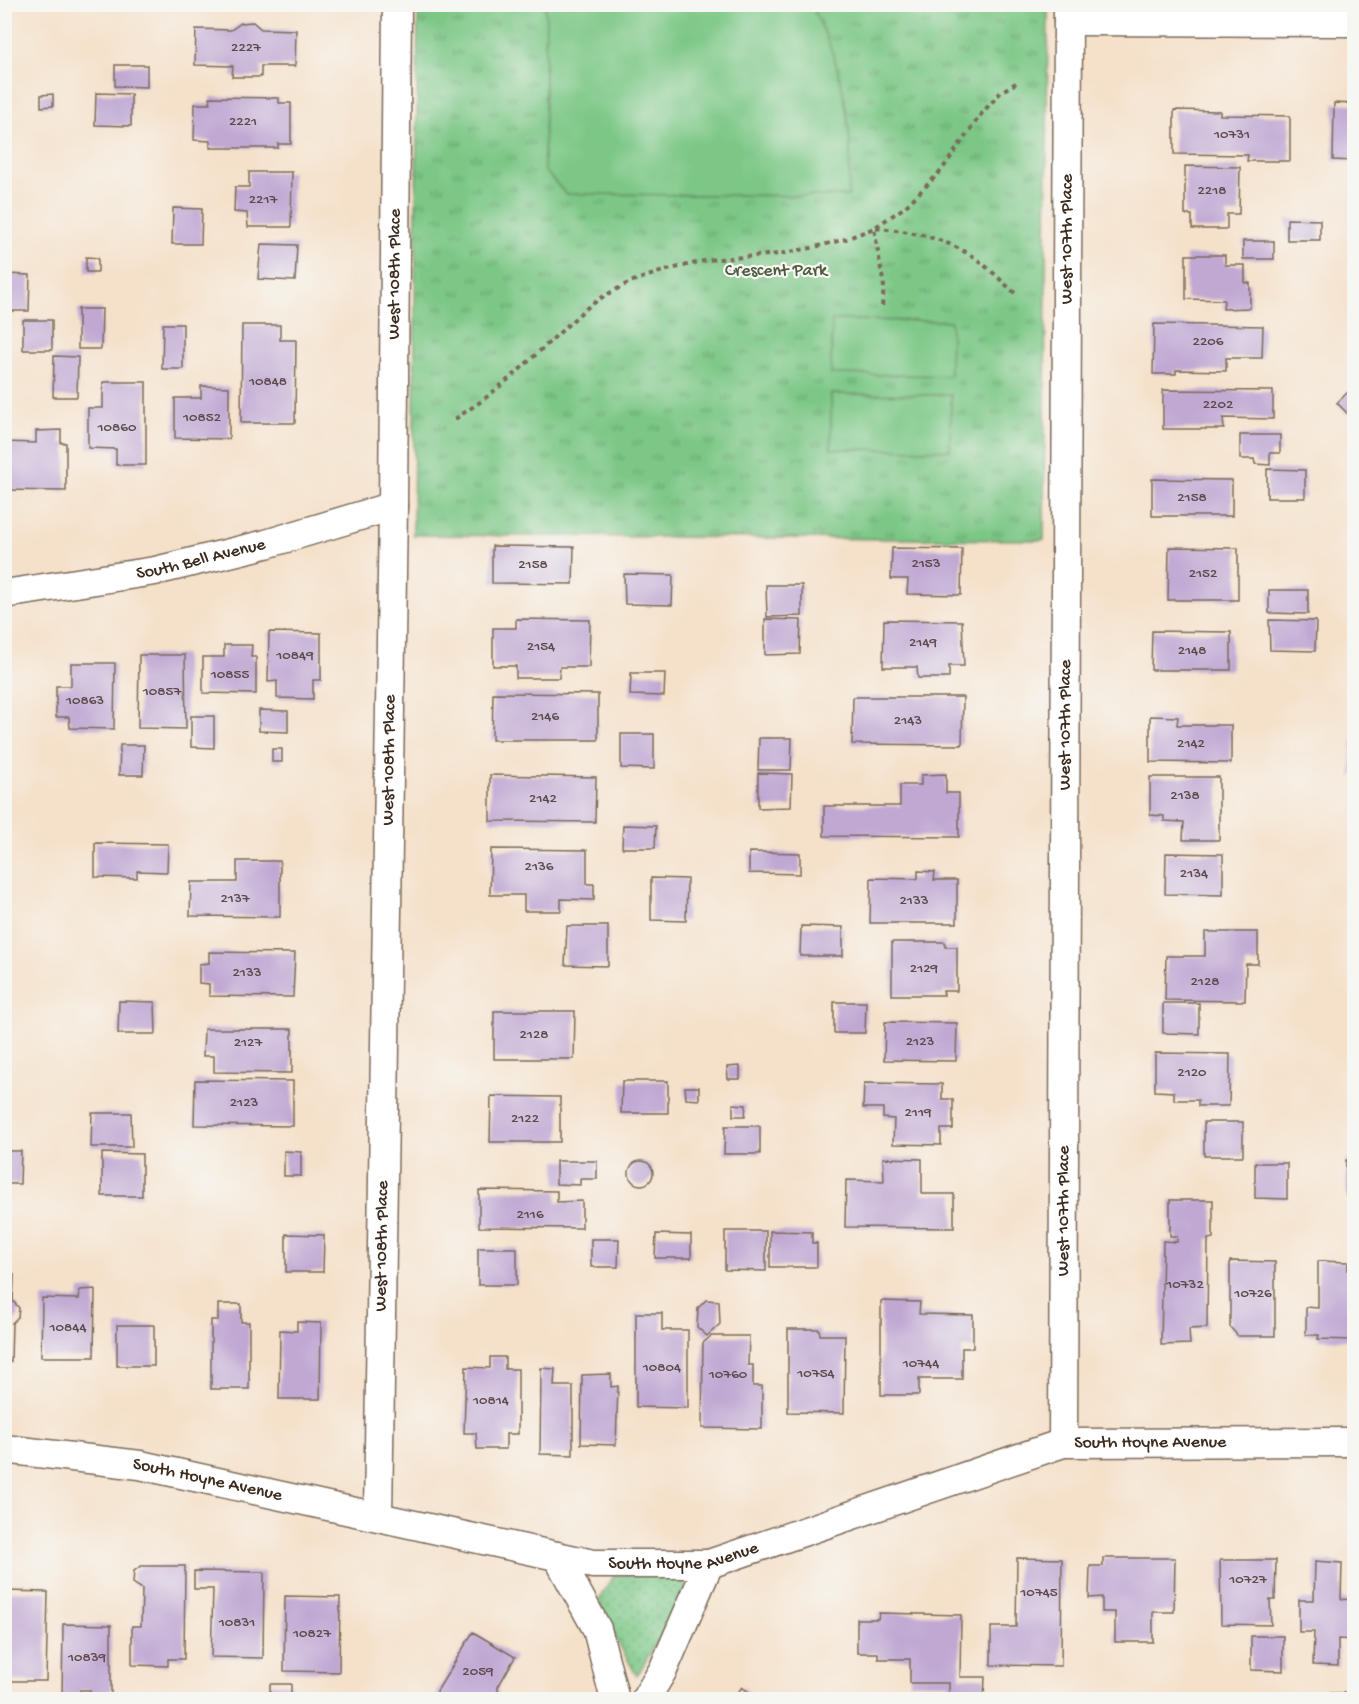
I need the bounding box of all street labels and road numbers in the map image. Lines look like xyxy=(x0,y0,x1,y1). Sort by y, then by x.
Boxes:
street label: West 107th Place xyxy=(1056,173,1078,304)
street label: West 108th Place xyxy=(384,208,406,340)
street label: South Bell Avenue xyxy=(135,534,268,584)
street label: West 107th Place xyxy=(1055,659,1076,790)
street label: West 108th Place xyxy=(378,694,401,826)
street label: West 107th Place xyxy=(1053,1145,1075,1276)
street label: West 108th Place xyxy=(371,1180,393,1312)
street label: South Hoyne Avenue xyxy=(1074,1432,1227,1453)
street label: South Hoyne Avenue xyxy=(132,1454,285,1506)
street label: South Hoyne Avenue xyxy=(608,1537,762,1575)

